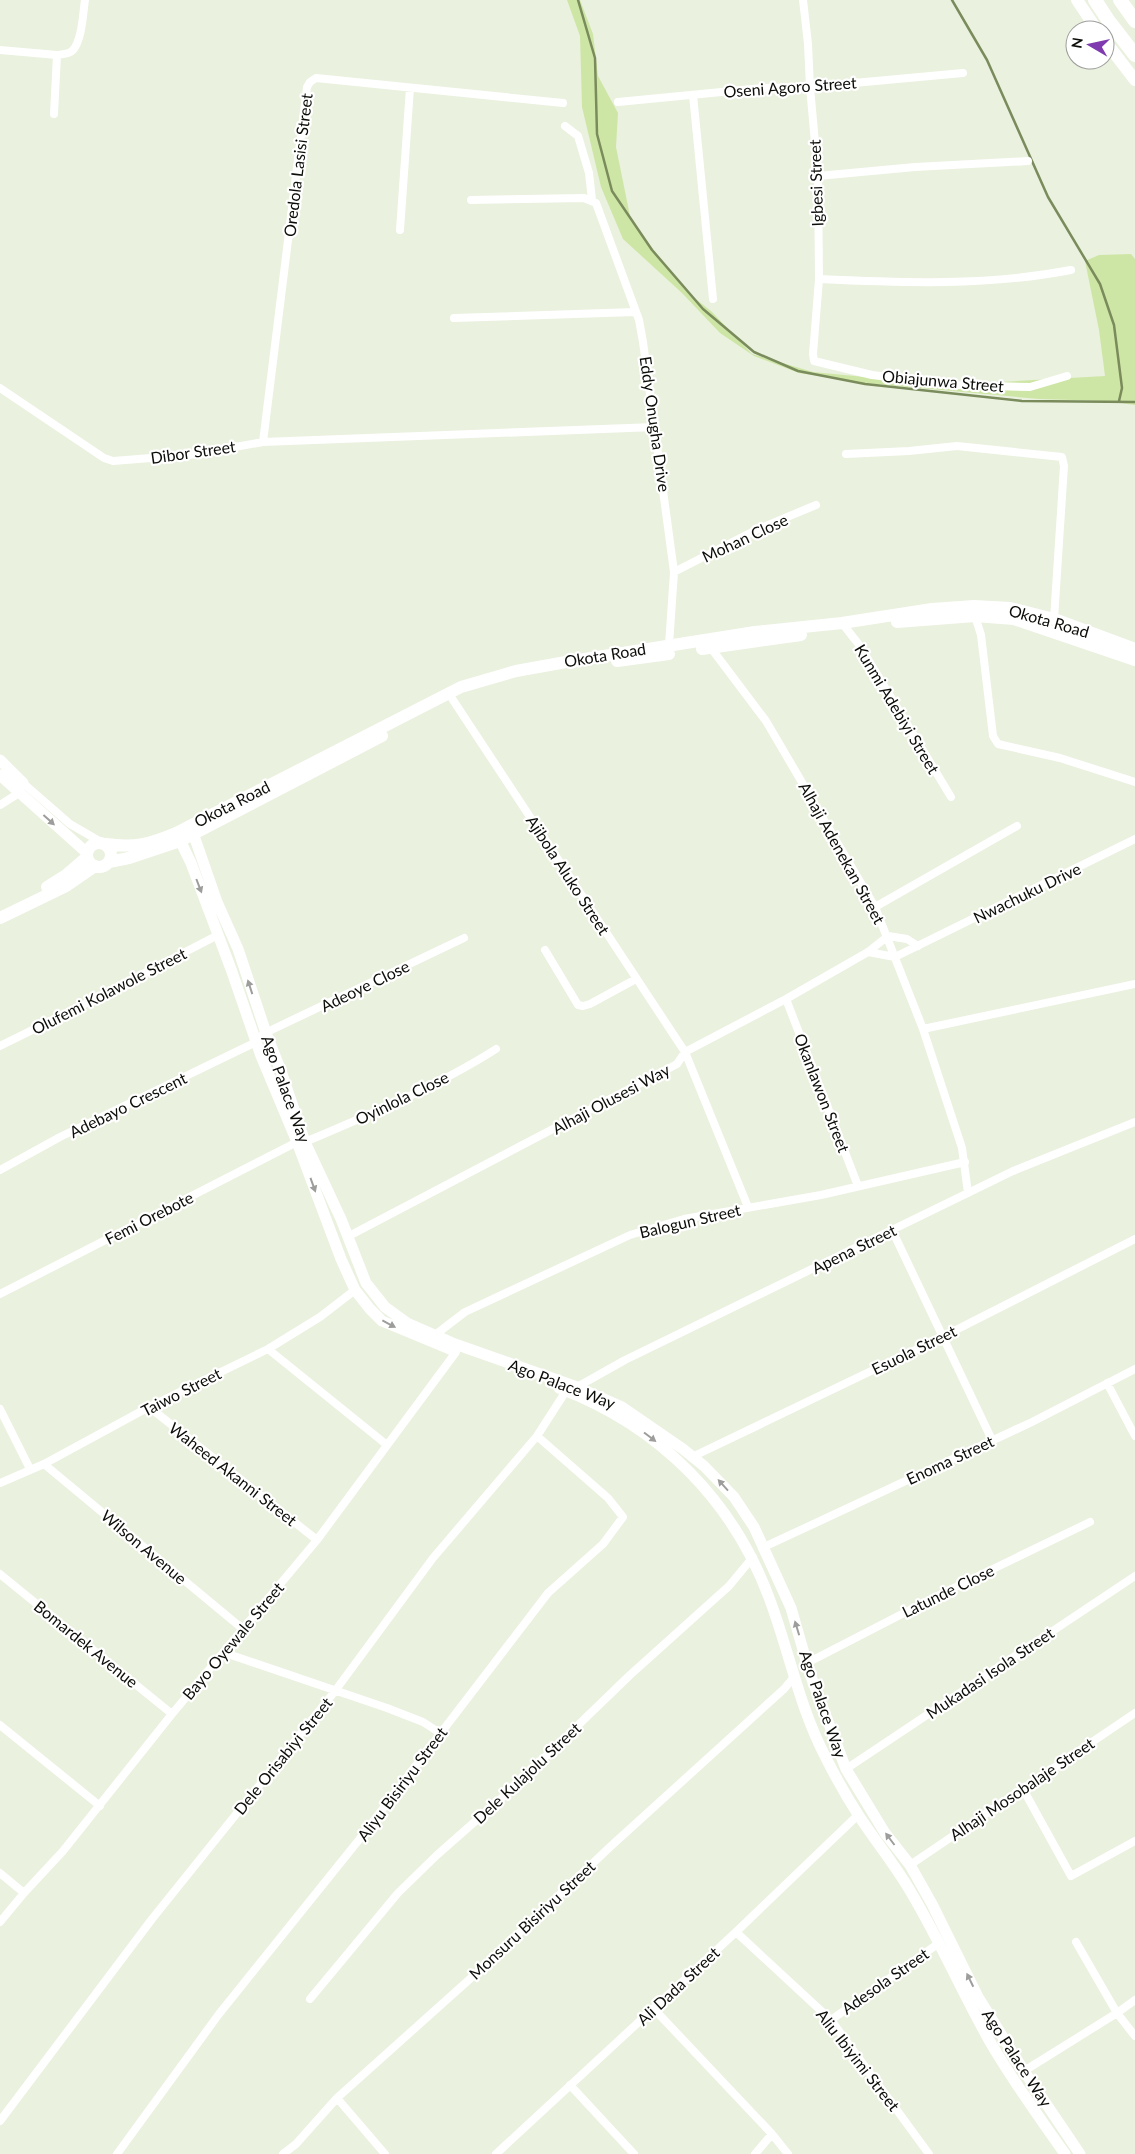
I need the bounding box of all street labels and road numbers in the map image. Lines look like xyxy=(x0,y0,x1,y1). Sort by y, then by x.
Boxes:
street label: Oseni Agoro Street xyxy=(723,72,857,101)
street label: Oredola Lasisi Street xyxy=(279,92,316,238)
street label: Igbesi Street xyxy=(804,139,827,227)
street label: Eddy Onugha Drive xyxy=(637,355,674,493)
street label: Obiajunwa Street xyxy=(882,366,1005,395)
street label: Dibor Street xyxy=(149,436,237,467)
street label: Mohan Close xyxy=(699,509,791,566)
street label: Okota Road xyxy=(1007,600,1091,641)
street label: Okota Road xyxy=(563,639,647,670)
street label: Kunmi Adebiyi Street xyxy=(851,641,944,777)
street label: Okota Road xyxy=(191,776,273,831)
street label: Alhaji Adenekan Street xyxy=(795,778,890,927)
street label: Ajibola Aluko Street xyxy=(523,812,614,938)
street label: Nwachuku Drive xyxy=(970,858,1084,927)
street label: Olufemi Kolawole Street xyxy=(28,943,189,1038)
street label: Adeoye Close xyxy=(317,956,412,1015)
street label: Okanlawon Street xyxy=(791,1031,854,1155)
street label: Ago Palace Way xyxy=(258,1033,315,1146)
street label: Alhaji Olusesi Way xyxy=(549,1059,673,1138)
street label: Oyinlola Close xyxy=(352,1067,451,1128)
street label: Adebayo Crescent xyxy=(66,1068,190,1141)
street label: Femi Orebote xyxy=(101,1187,196,1248)
street label: Balogun Street xyxy=(637,1200,743,1241)
street label: Apena Street xyxy=(809,1220,899,1277)
street label: Esuola Street xyxy=(868,1321,960,1378)
street label: Ago Palace Way xyxy=(506,1354,619,1413)
street label: Taiwo Street xyxy=(138,1363,224,1420)
street label: Waheed Akanni Street xyxy=(166,1418,301,1530)
street label: Enoma Street xyxy=(903,1431,997,1488)
street label: Wilson Avenue xyxy=(98,1505,191,1588)
street label: Latunde Close xyxy=(899,1560,997,1621)
street label: Bayo Oyewale Street xyxy=(178,1578,287,1703)
street label: Bomardek Avenue xyxy=(31,1596,142,1691)
street label: Mukadasi Isola Street xyxy=(922,1623,1057,1722)
street label: Ago Palace Way xyxy=(796,1647,851,1761)
street label: Dele Orisabiyi Street xyxy=(230,1693,336,1818)
street label: Dele Kulajolu Street xyxy=(469,1718,584,1827)
street label: Aliyu Bisiriyu Street xyxy=(353,1723,451,1844)
street label: Alhaji Mosobalaje Street xyxy=(946,1733,1098,1844)
street label: Monsuru Bisiriyu Street xyxy=(465,1856,599,1983)
street label: Ali Dada Street xyxy=(633,1943,723,2029)
street label: Adesola Street xyxy=(837,1943,932,2018)
street label: Aliu Ibiyimi Street xyxy=(813,2005,904,2115)
street label: Ago Palace Way xyxy=(979,2005,1056,2111)

